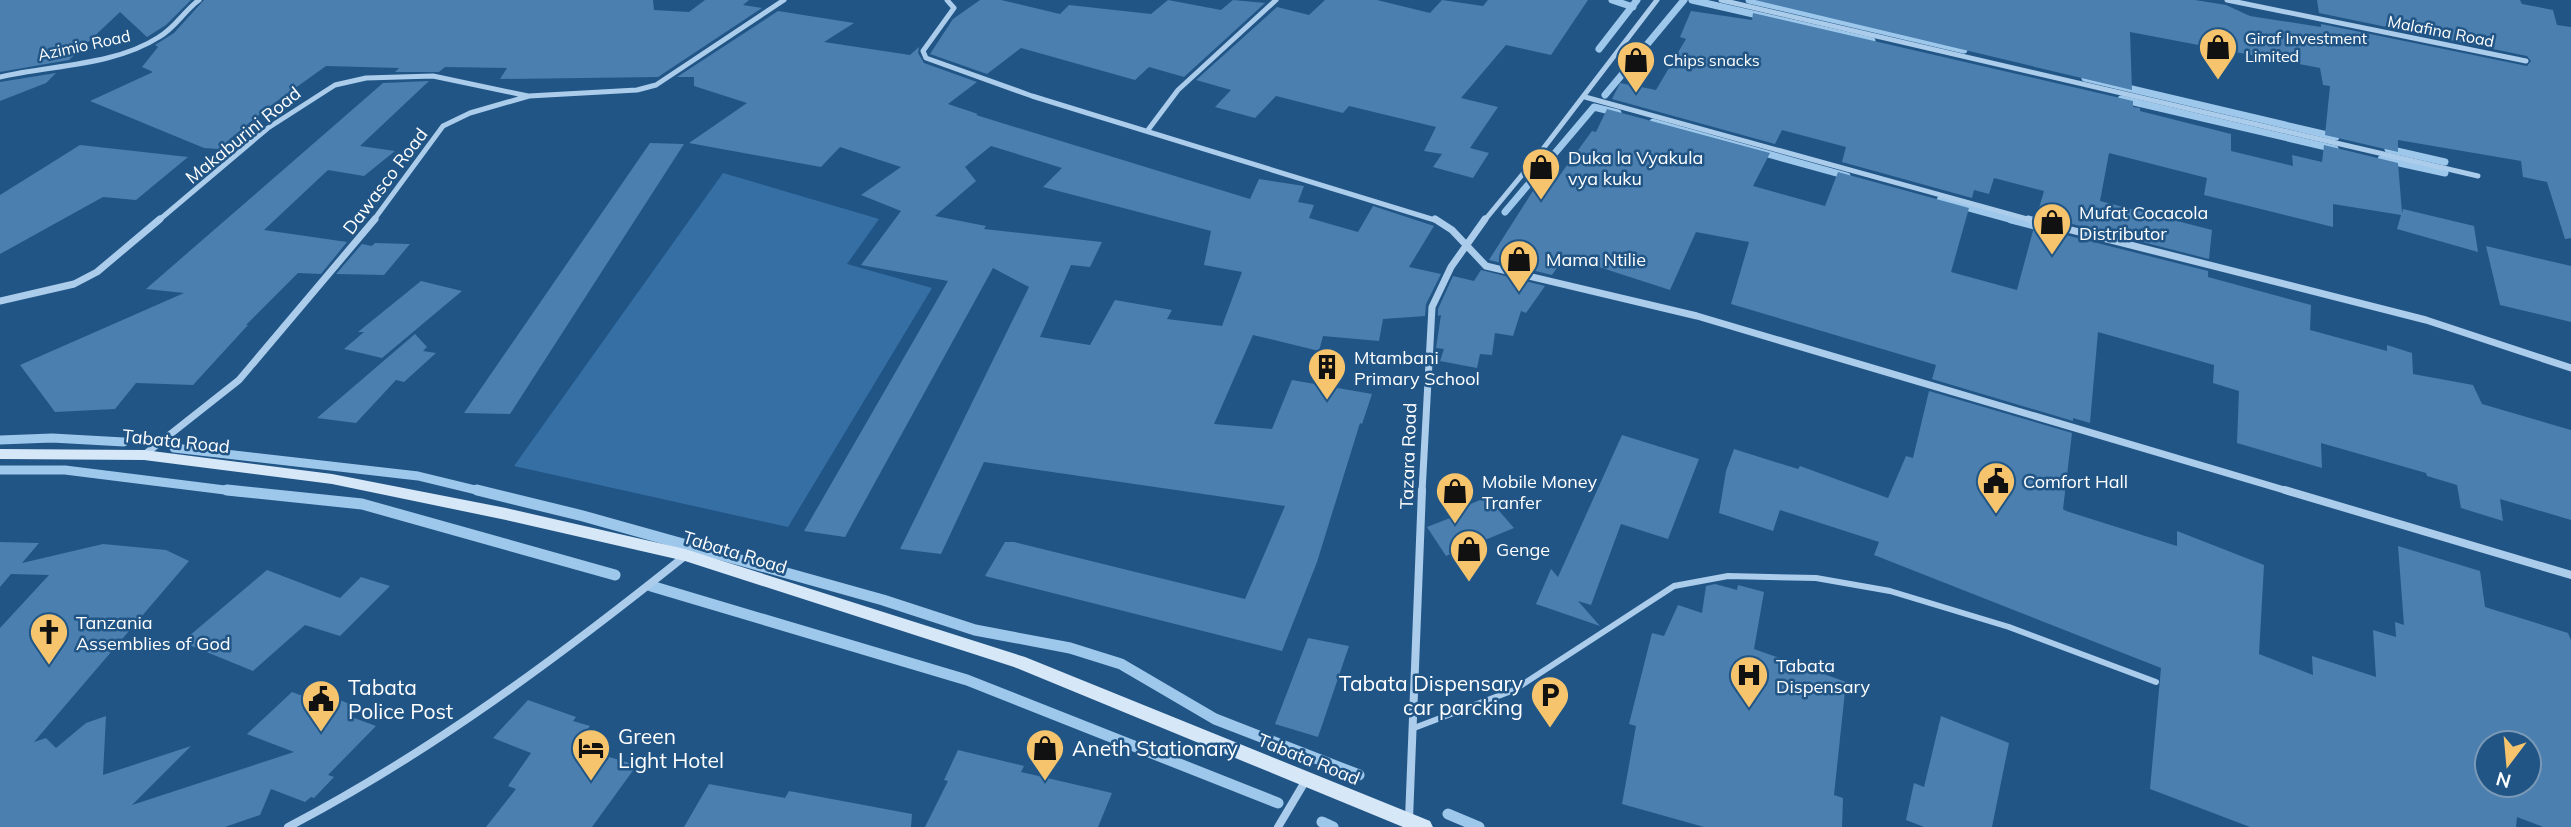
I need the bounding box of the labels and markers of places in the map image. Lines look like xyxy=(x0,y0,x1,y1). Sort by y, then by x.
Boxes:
shop icon: Giraf Investment Limited xyxy=(2197,26,2239,81)
place label: Giraf Investment Limited xyxy=(2245,28,2368,66)
shop icon: Chips snacks xyxy=(1615,39,1657,94)
place label: Chips snacks xyxy=(1663,50,1760,70)
shop icon: Duka la Vyakula vya kuku xyxy=(1520,146,1562,201)
place label: Duka la Vyakula vya kuku xyxy=(1568,146,1703,190)
shop icon: Mufat Cocacola Distributor xyxy=(2031,201,2073,256)
place label: Mufat Cocacola Distributor xyxy=(2079,201,2208,245)
shop icon: Mama Ntilie xyxy=(1498,238,1540,293)
place label: Mama Ntilie xyxy=(1546,248,1646,271)
building icon: Mtambani Primary School xyxy=(1306,346,1348,401)
place label: Mtambani Primary School xyxy=(1354,346,1480,390)
public building icon: Comfort Hall xyxy=(1975,460,2017,515)
shop icon: Mobile Money Tranfer xyxy=(1434,470,1476,525)
place label: Mobile Money Tranfer xyxy=(1482,470,1598,514)
place label: Comfort Hall xyxy=(2023,470,2128,493)
shop icon: Genge xyxy=(1448,528,1490,583)
place label: Genge xyxy=(1496,538,1550,561)
church icon: Tanzania Assemblies of God xyxy=(28,611,70,666)
place label: Tanzania Assemblies of God xyxy=(76,611,231,655)
hospital icon: Tabata Dispensary xyxy=(1728,654,1770,709)
place label: Tabata Dispensary xyxy=(1776,654,1871,698)
place label: Tabata Dispensary car parcking xyxy=(1339,670,1523,720)
place label: Tabata Police Post xyxy=(348,674,453,724)
parking icon: Tabata Dispensary car parcking xyxy=(1529,674,1571,729)
public building icon: Tabata Police Post xyxy=(300,678,342,733)
place label: Green Light Hotel xyxy=(618,723,724,773)
hotel icon: Green Light Hotel xyxy=(570,727,612,782)
shop icon: Aneth Stationary xyxy=(1024,727,1066,782)
place label: Aneth Stationary xyxy=(1072,735,1238,761)

